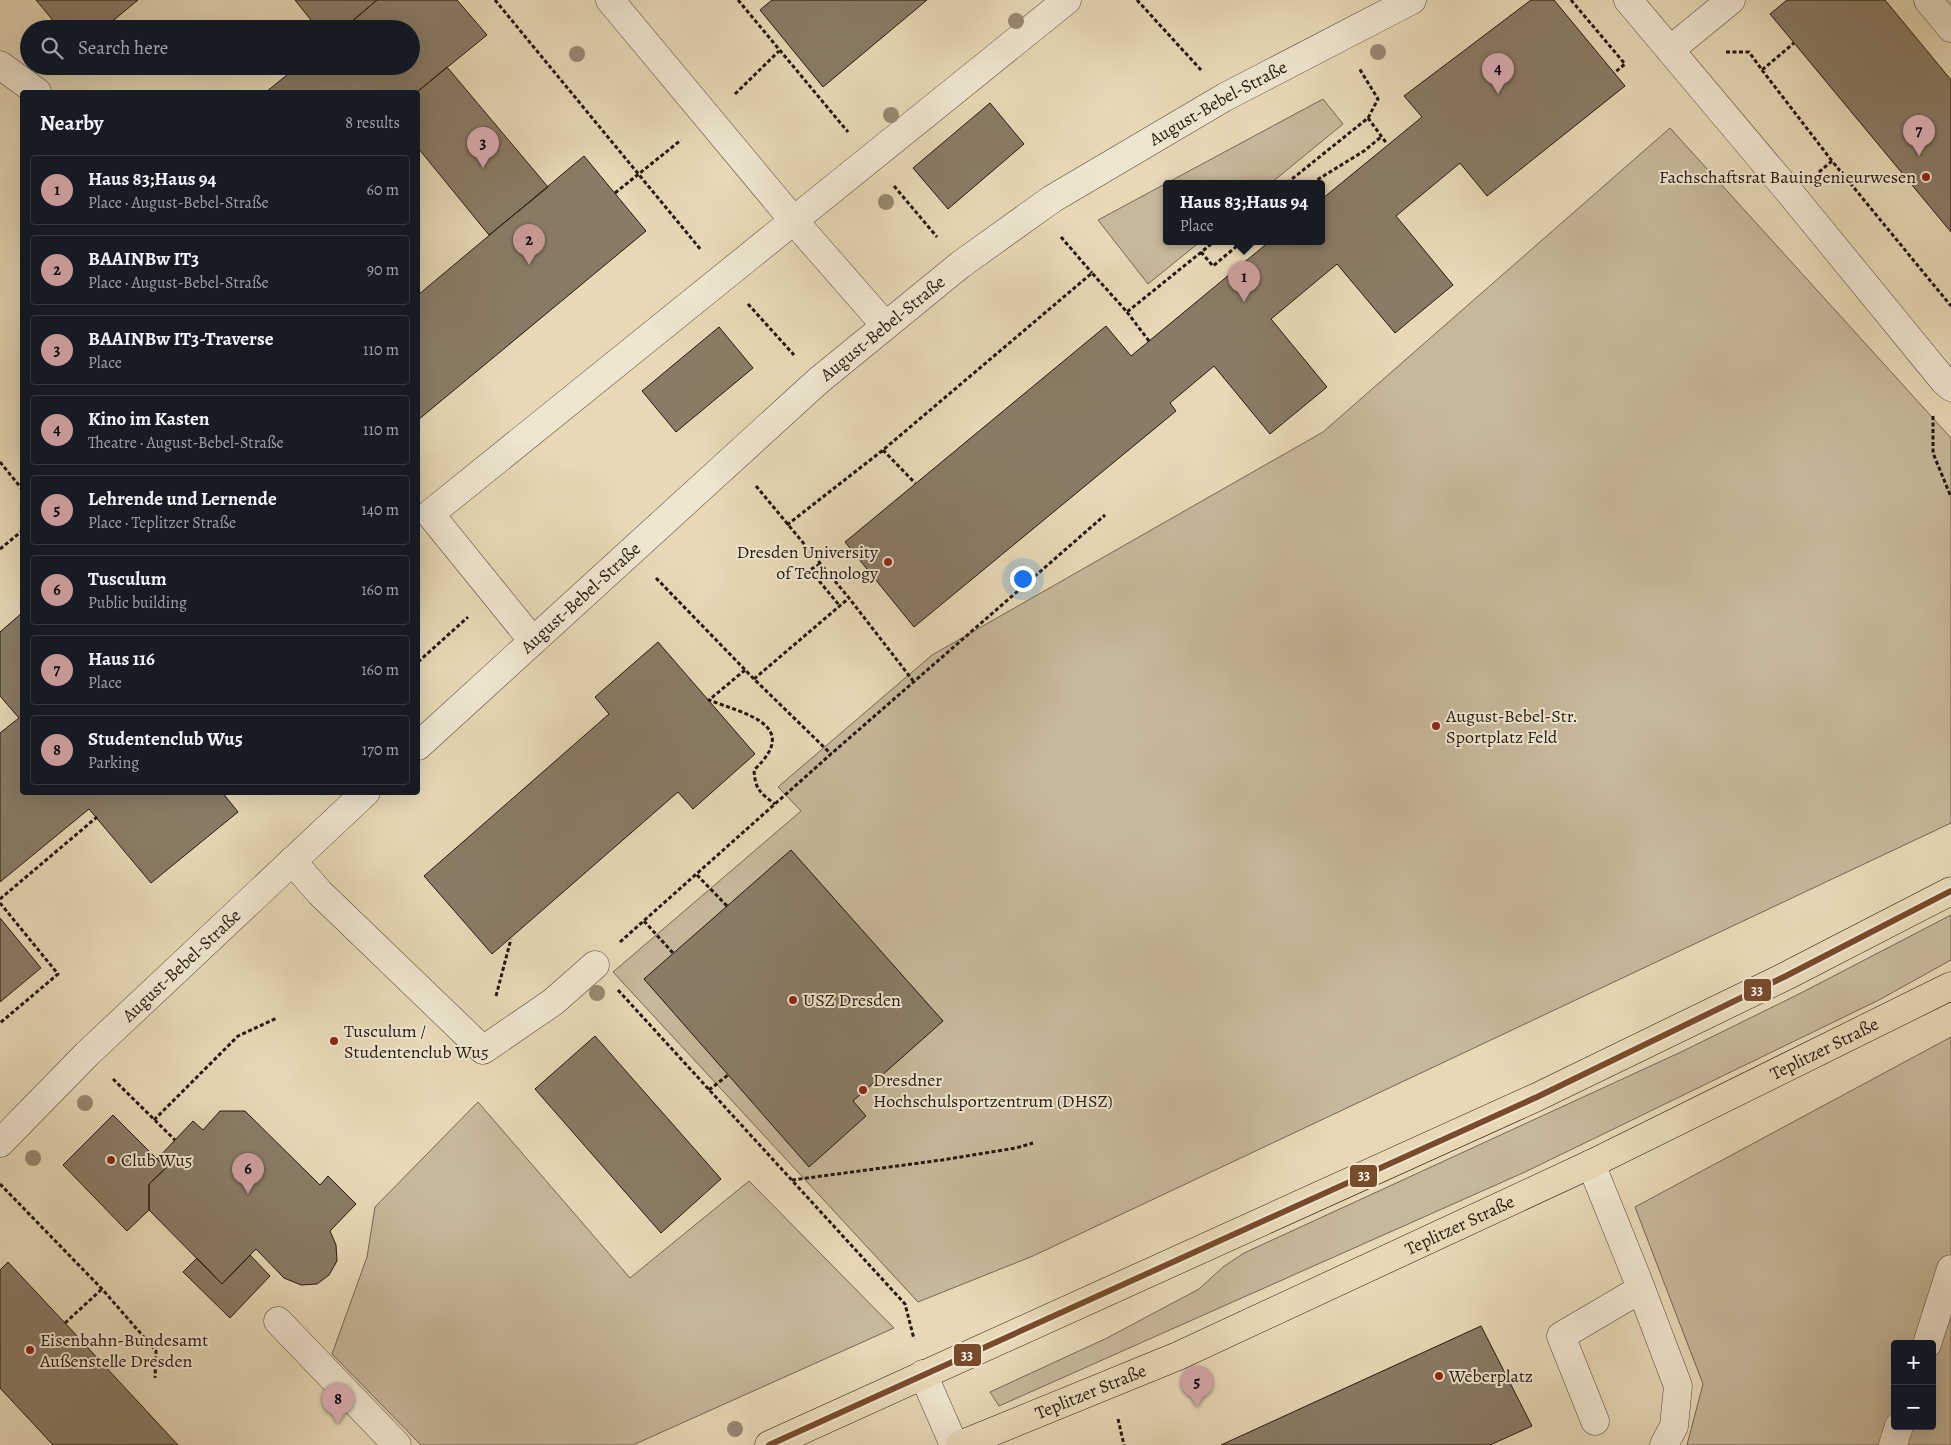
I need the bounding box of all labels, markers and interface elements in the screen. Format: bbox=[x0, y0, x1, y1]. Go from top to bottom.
search box bbox=[20, 20, 420, 75]
icon: search bbox=[38, 34, 66, 62]
text: Search here bbox=[78, 35, 168, 61]
pin: 4 bbox=[1482, 53, 1514, 94]
street label: August-Bebel-Straße bbox=[1144, 55, 1291, 152]
text: Nearby bbox=[40, 109, 103, 137]
text: 8 results bbox=[345, 112, 400, 134]
pin: 7 bbox=[1903, 115, 1935, 156]
pin: 3 bbox=[467, 127, 499, 168]
place label: Fachschaftsrat Bauingenieurwesen bbox=[1659, 165, 1916, 189]
text: Haus 83;Haus 94 bbox=[88, 166, 217, 192]
marker: Fachschaftsrat Bauingenieurwesen bbox=[1920, 171, 1932, 183]
text: 1 bbox=[54, 179, 60, 201]
text: 60 m bbox=[367, 179, 399, 201]
popup bbox=[1163, 180, 1325, 245]
text: Haus 83;Haus 94 bbox=[1180, 189, 1308, 215]
text: Place · August-Bebel-Straße bbox=[88, 192, 269, 214]
text: Place bbox=[1180, 215, 1214, 237]
pin: 2 bbox=[513, 224, 545, 265]
text: BAAINBw IT3 bbox=[88, 246, 199, 272]
text: 2 bbox=[53, 259, 61, 281]
text: 90 m bbox=[367, 259, 399, 281]
pin: 1 bbox=[1228, 261, 1260, 302]
street label: August-Bebel-Straße bbox=[814, 270, 950, 387]
text: Place · August-Bebel-Straße bbox=[88, 272, 269, 294]
text: BAAINBw IT3-Traverse bbox=[88, 326, 273, 352]
text: 3 bbox=[54, 339, 60, 361]
text: 110 m bbox=[363, 339, 399, 361]
text: Place bbox=[88, 352, 122, 374]
text: Kino im Kasten bbox=[88, 406, 210, 432]
text: 4 bbox=[53, 419, 61, 441]
text: 110 m bbox=[363, 419, 399, 441]
text: Theatre · August-Bebel-Straße bbox=[88, 432, 284, 454]
text: Lehrende und Lernende bbox=[88, 486, 277, 512]
text: 5 bbox=[54, 499, 60, 521]
text: 140 m bbox=[361, 499, 399, 521]
text: Place · Teplitzer Straße bbox=[88, 512, 236, 534]
street label: August-Bebel-Straße bbox=[515, 537, 646, 659]
place label: Dresden University of Technology bbox=[736, 540, 879, 585]
marker: Dresden University of Technology bbox=[882, 556, 894, 568]
text: Tusculum bbox=[88, 566, 167, 592]
your location bbox=[1010, 566, 1036, 592]
text: 6 bbox=[53, 579, 61, 601]
text: 160 m bbox=[361, 579, 399, 601]
text: Public building bbox=[88, 592, 187, 614]
text: Haus 116 bbox=[88, 646, 155, 672]
text: 7 bbox=[54, 659, 60, 681]
text: 160 m bbox=[361, 659, 399, 681]
text: Place bbox=[88, 672, 122, 694]
place label: August-Bebel-Str. Sportplatz Feld bbox=[1445, 704, 1578, 749]
marker: August-Bebel-Str. Sportplatz Feld bbox=[1430, 720, 1442, 732]
text: Studentenclub Wu5 bbox=[88, 726, 243, 752]
text: 8 bbox=[53, 739, 61, 761]
text: 170 m bbox=[362, 739, 399, 761]
text: Parking bbox=[88, 752, 139, 774]
street label: August-Bebel-Straße bbox=[116, 904, 246, 1028]
line badge: 33 bbox=[1743, 978, 1772, 1002]
text: 33 bbox=[1751, 981, 1763, 1000]
place label: USZ Dresden bbox=[803, 988, 901, 1012]
marker: USZ Dresden bbox=[787, 994, 799, 1006]
street label: Teplitzer Straße bbox=[1766, 1012, 1882, 1086]
place label: Tusculum / Studentenclub Wu5 bbox=[344, 1019, 489, 1064]
marker: Tusculum / Studentenclub Wu5 bbox=[328, 1035, 340, 1047]
place label: Dresdner Hochschulsportzentrum (DHSZ) bbox=[873, 1068, 1113, 1113]
marker: Dresdner Hochschulsportzentrum (DHSZ) bbox=[857, 1084, 869, 1096]
place label: Club Wu5 bbox=[121, 1148, 193, 1172]
pin: 6 bbox=[232, 1153, 264, 1194]
marker: Club Wu5 bbox=[105, 1154, 117, 1166]
line badge: 33 bbox=[1349, 1164, 1378, 1188]
text: 33 bbox=[1358, 1166, 1370, 1185]
street label: Teplitzer Straße bbox=[1401, 1189, 1518, 1261]
place label: Eisenbahn-Bundesamt Außenstelle Dresden bbox=[39, 1328, 208, 1373]
map controls bbox=[1891, 1340, 1936, 1430]
button: + bbox=[1891, 1340, 1936, 1385]
line badge: 33 bbox=[953, 1343, 982, 1367]
marker: Eisenbahn-Bundesamt Außenstelle Dresden bbox=[24, 1344, 36, 1356]
text: 33 bbox=[961, 1346, 973, 1365]
street label: Teplitzer Straße bbox=[1031, 1358, 1150, 1425]
place label: Weberplatz bbox=[1448, 1364, 1533, 1388]
pin: 5 bbox=[1181, 1366, 1213, 1407]
marker: Weberplatz bbox=[1433, 1370, 1445, 1382]
pin: 8 bbox=[322, 1383, 354, 1424]
button: − bbox=[1891, 1385, 1936, 1430]

